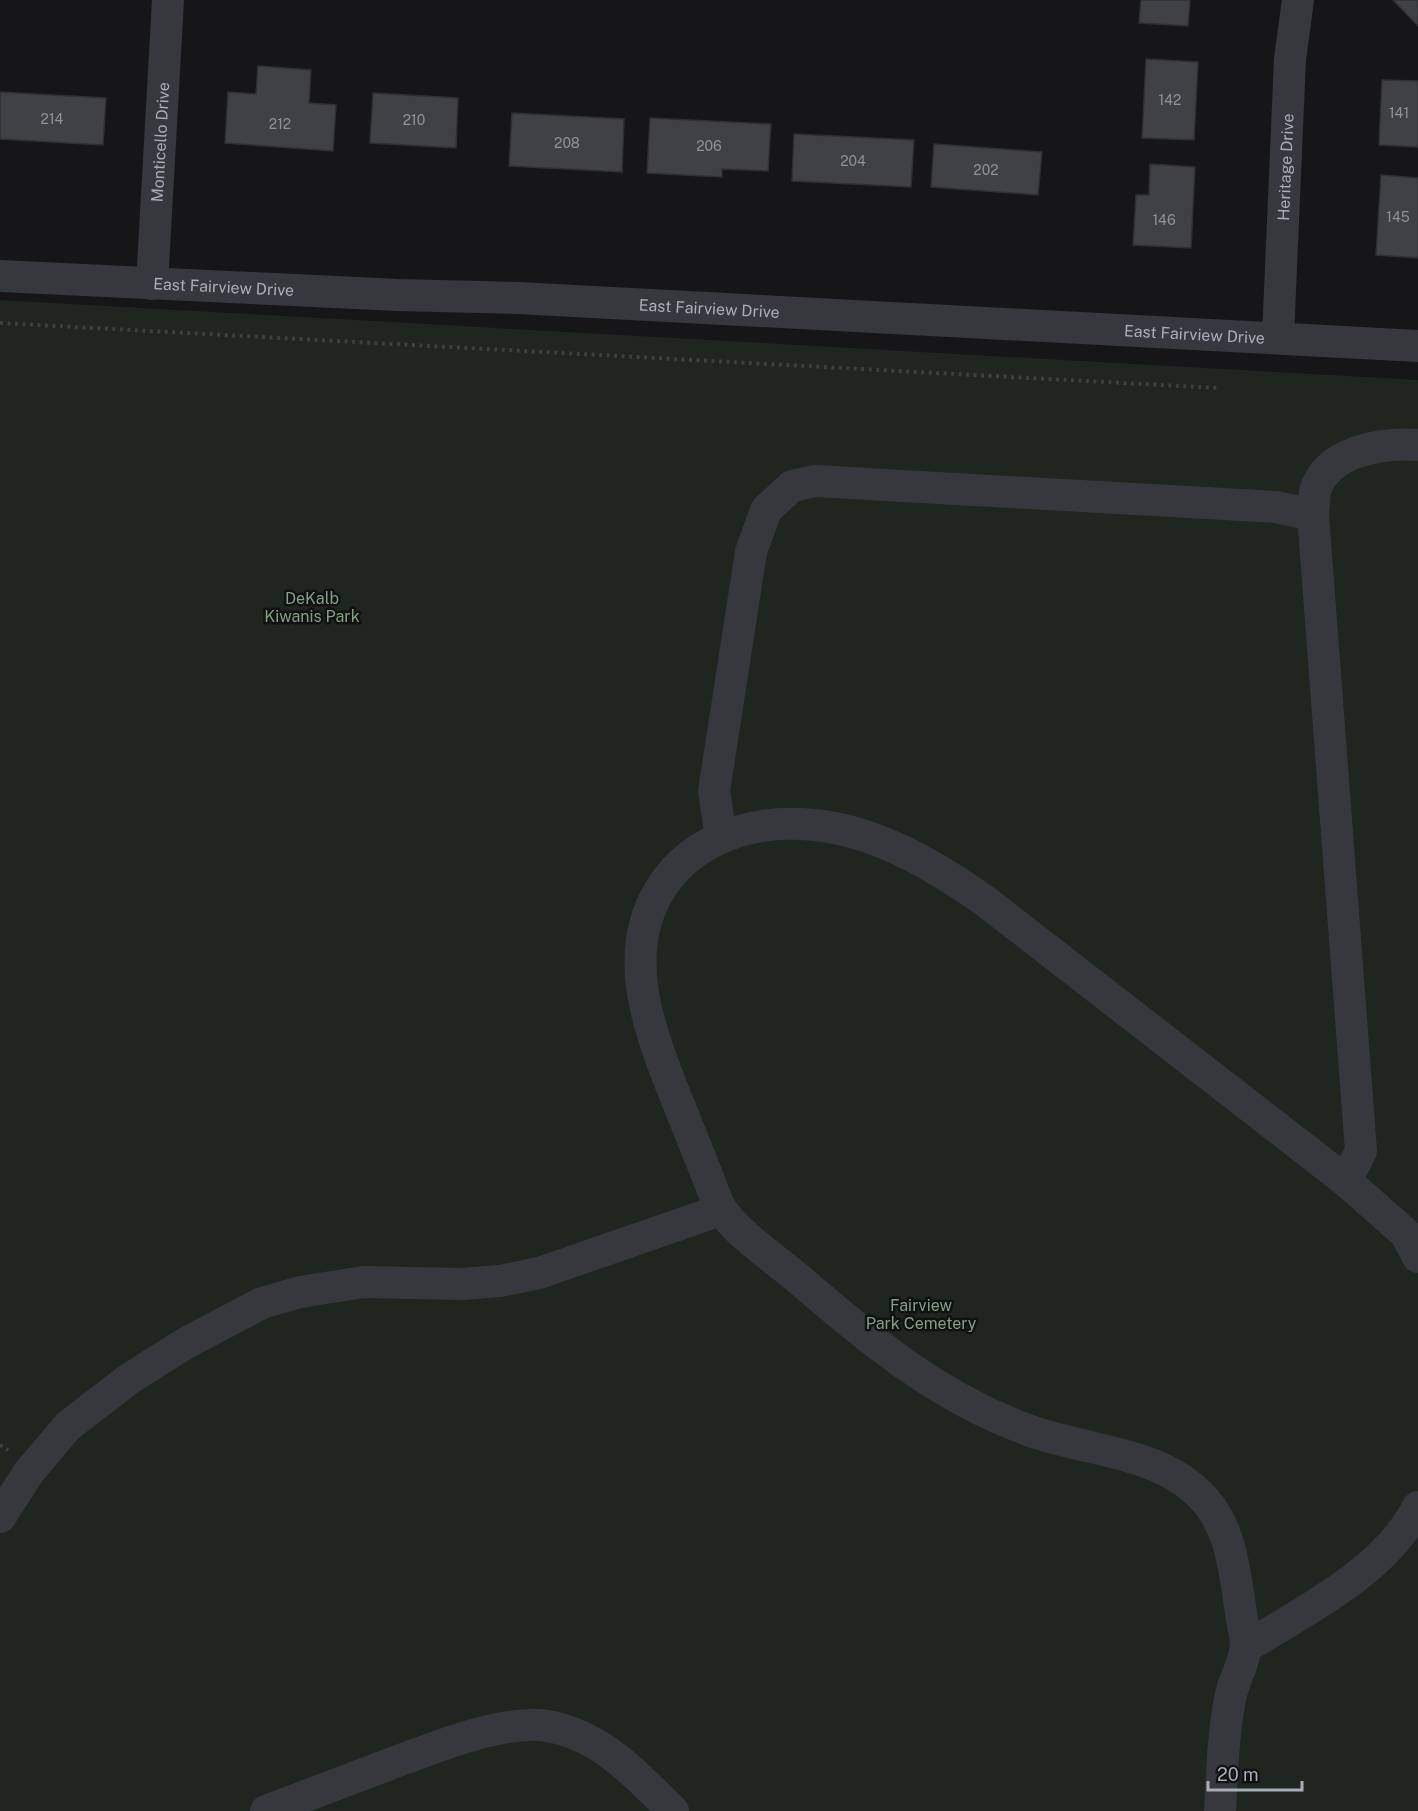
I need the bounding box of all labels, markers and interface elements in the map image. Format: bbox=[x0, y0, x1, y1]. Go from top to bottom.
street label: Monticello Drive bbox=[148, 82, 173, 203]
house number: 142 bbox=[1159, 92, 1181, 108]
house number: 141 bbox=[1389, 105, 1409, 121]
house number: 214 bbox=[41, 111, 64, 127]
house number: 210 bbox=[403, 112, 425, 128]
street label: Heritage Drive bbox=[1274, 113, 1298, 221]
house number: 212 bbox=[269, 116, 291, 132]
house number: 208 bbox=[554, 135, 580, 151]
house number: 206 bbox=[696, 138, 722, 154]
house number: 204 bbox=[840, 153, 866, 169]
house number: 202 bbox=[973, 162, 999, 178]
house number: 145 bbox=[1386, 209, 1410, 225]
house number: 146 bbox=[1152, 212, 1176, 228]
street label: East Fairview Drive bbox=[153, 274, 295, 300]
street label: East Fairview Drive bbox=[638, 295, 780, 322]
street label: East Fairview Drive bbox=[1124, 321, 1265, 348]
park label: DeKalb Kiwanis Park bbox=[264, 589, 360, 626]
park label: Fairview Park Cemetery bbox=[866, 1296, 977, 1333]
scale bar bbox=[1208, 1754, 1302, 1792]
text: 20 m bbox=[1217, 1764, 1259, 1785]

